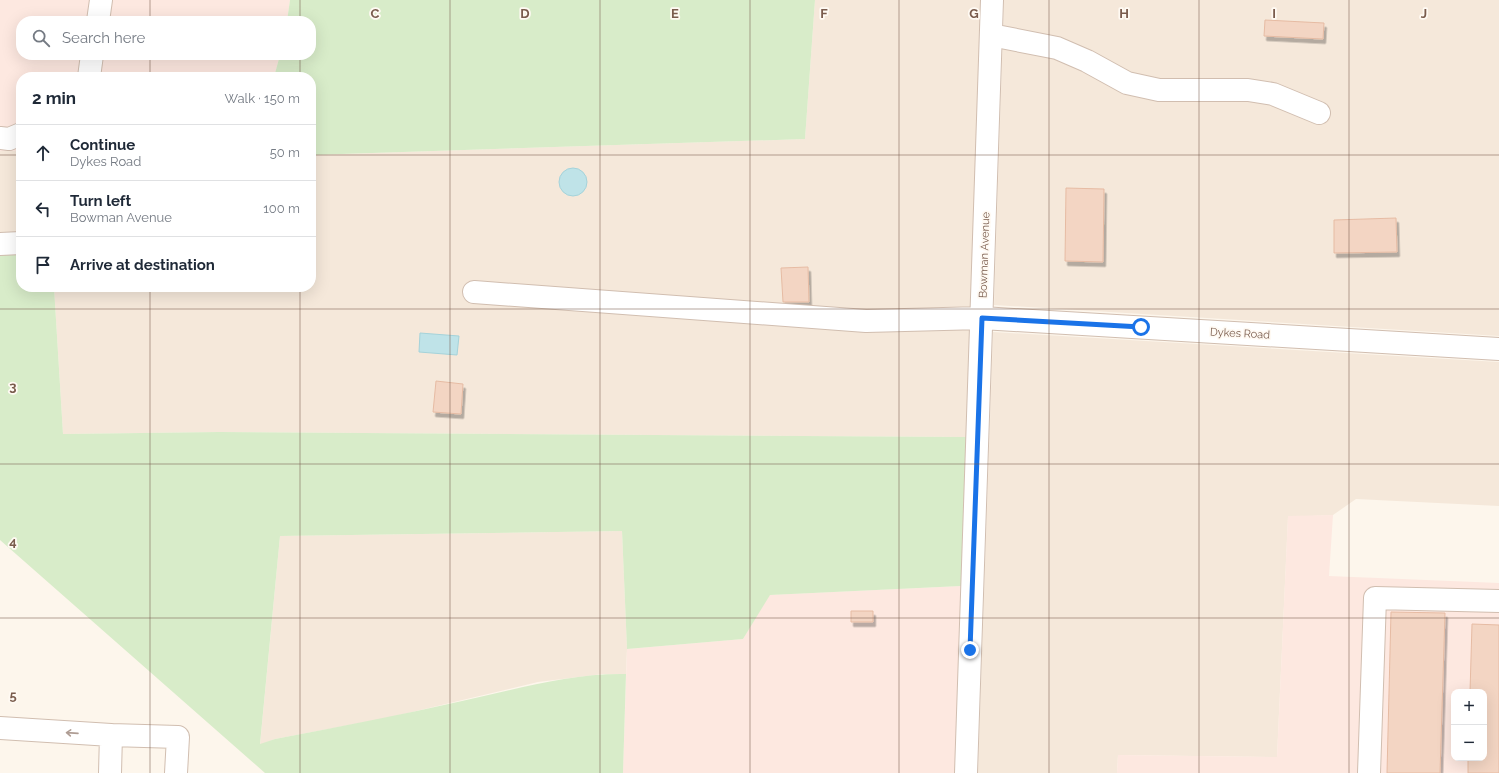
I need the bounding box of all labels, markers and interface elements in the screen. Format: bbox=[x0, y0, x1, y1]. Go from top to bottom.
text: C bbox=[371, 6, 380, 21]
text: D bbox=[520, 6, 530, 21]
text: E bbox=[671, 6, 679, 21]
text: F bbox=[820, 6, 828, 21]
text: G bbox=[969, 6, 979, 21]
text: H bbox=[1119, 6, 1129, 21]
text: I bbox=[1272, 6, 1276, 21]
text: J bbox=[1421, 6, 1427, 21]
search box bbox=[16, 16, 316, 60]
icon: search bbox=[30, 27, 52, 49]
text: Search here bbox=[62, 29, 145, 47]
text: 2 min bbox=[32, 88, 76, 108]
text: Walk · 150 m bbox=[225, 91, 300, 106]
text: Continue bbox=[70, 136, 135, 154]
icon: ahead bbox=[32, 142, 54, 164]
text: 50 m bbox=[270, 145, 300, 160]
text: Dykes Road bbox=[70, 154, 141, 169]
text: Turn left bbox=[70, 192, 131, 210]
icon: left bbox=[32, 198, 54, 220]
text: 100 m bbox=[263, 201, 300, 216]
text: Bowman Avenue bbox=[70, 210, 172, 225]
street label: Bowman Avenue bbox=[976, 211, 993, 298]
icon: arrive bbox=[32, 254, 54, 276]
text: Arrive at destination bbox=[70, 256, 215, 274]
route start bbox=[1132, 318, 1150, 336]
street label: Dykes Road bbox=[1210, 325, 1271, 342]
text: 3 bbox=[9, 379, 17, 394]
text: 4 bbox=[9, 534, 17, 549]
route end bbox=[961, 641, 979, 659]
text: 5 bbox=[9, 688, 17, 703]
map controls bbox=[1451, 689, 1487, 761]
button: + bbox=[1451, 689, 1487, 725]
button: − bbox=[1451, 725, 1487, 761]
one-way arrow bbox=[66, 729, 79, 736]

